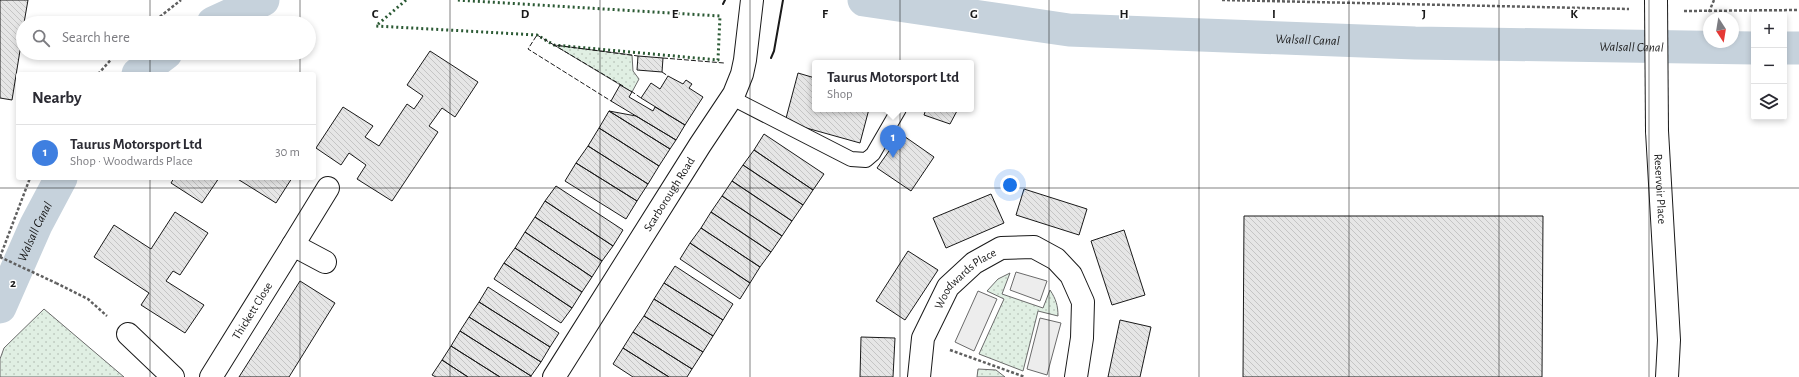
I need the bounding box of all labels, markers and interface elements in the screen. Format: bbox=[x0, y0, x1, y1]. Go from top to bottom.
text: C bbox=[372, 8, 379, 21]
text: D bbox=[521, 8, 530, 21]
text: E bbox=[672, 8, 679, 21]
text: F bbox=[822, 8, 829, 21]
text: G bbox=[970, 8, 978, 21]
text: H bbox=[1119, 8, 1129, 21]
text: I bbox=[1272, 8, 1276, 21]
text: J bbox=[1422, 8, 1426, 21]
text: K bbox=[1570, 8, 1578, 21]
north arrow bbox=[1703, 12, 1739, 48]
map controls bbox=[1751, 12, 1787, 120]
button: + bbox=[1751, 12, 1787, 48]
search box bbox=[16, 16, 316, 60]
icon: search bbox=[30, 27, 52, 49]
text: Search here bbox=[62, 30, 130, 45]
water label: Walsall Canal bbox=[1275, 33, 1340, 48]
water label: Walsall Canal bbox=[1599, 41, 1664, 55]
button: − bbox=[1751, 48, 1787, 84]
popup bbox=[812, 60, 974, 112]
text: Taurus Motorsport Ltd bbox=[827, 70, 959, 85]
button: layers bbox=[1751, 84, 1787, 120]
text: Shop bbox=[827, 88, 853, 101]
text: Nearby bbox=[32, 89, 82, 106]
pin: 1 bbox=[880, 125, 906, 158]
text: Taurus Motorsport Ltd bbox=[70, 137, 202, 152]
text: 1 bbox=[43, 146, 47, 159]
text: 30 m bbox=[275, 146, 300, 159]
street label: Reservoir Place bbox=[1652, 153, 1668, 224]
text: Shop · Woodwards Place bbox=[70, 155, 193, 168]
street label: Scarborough Road bbox=[641, 155, 697, 233]
your location bbox=[1000, 175, 1020, 195]
water label: Walsall Canal bbox=[16, 200, 55, 264]
street label: Woodwards Place bbox=[932, 246, 998, 311]
text: 2 bbox=[10, 277, 16, 290]
street label: Thickett Close bbox=[230, 280, 274, 342]

